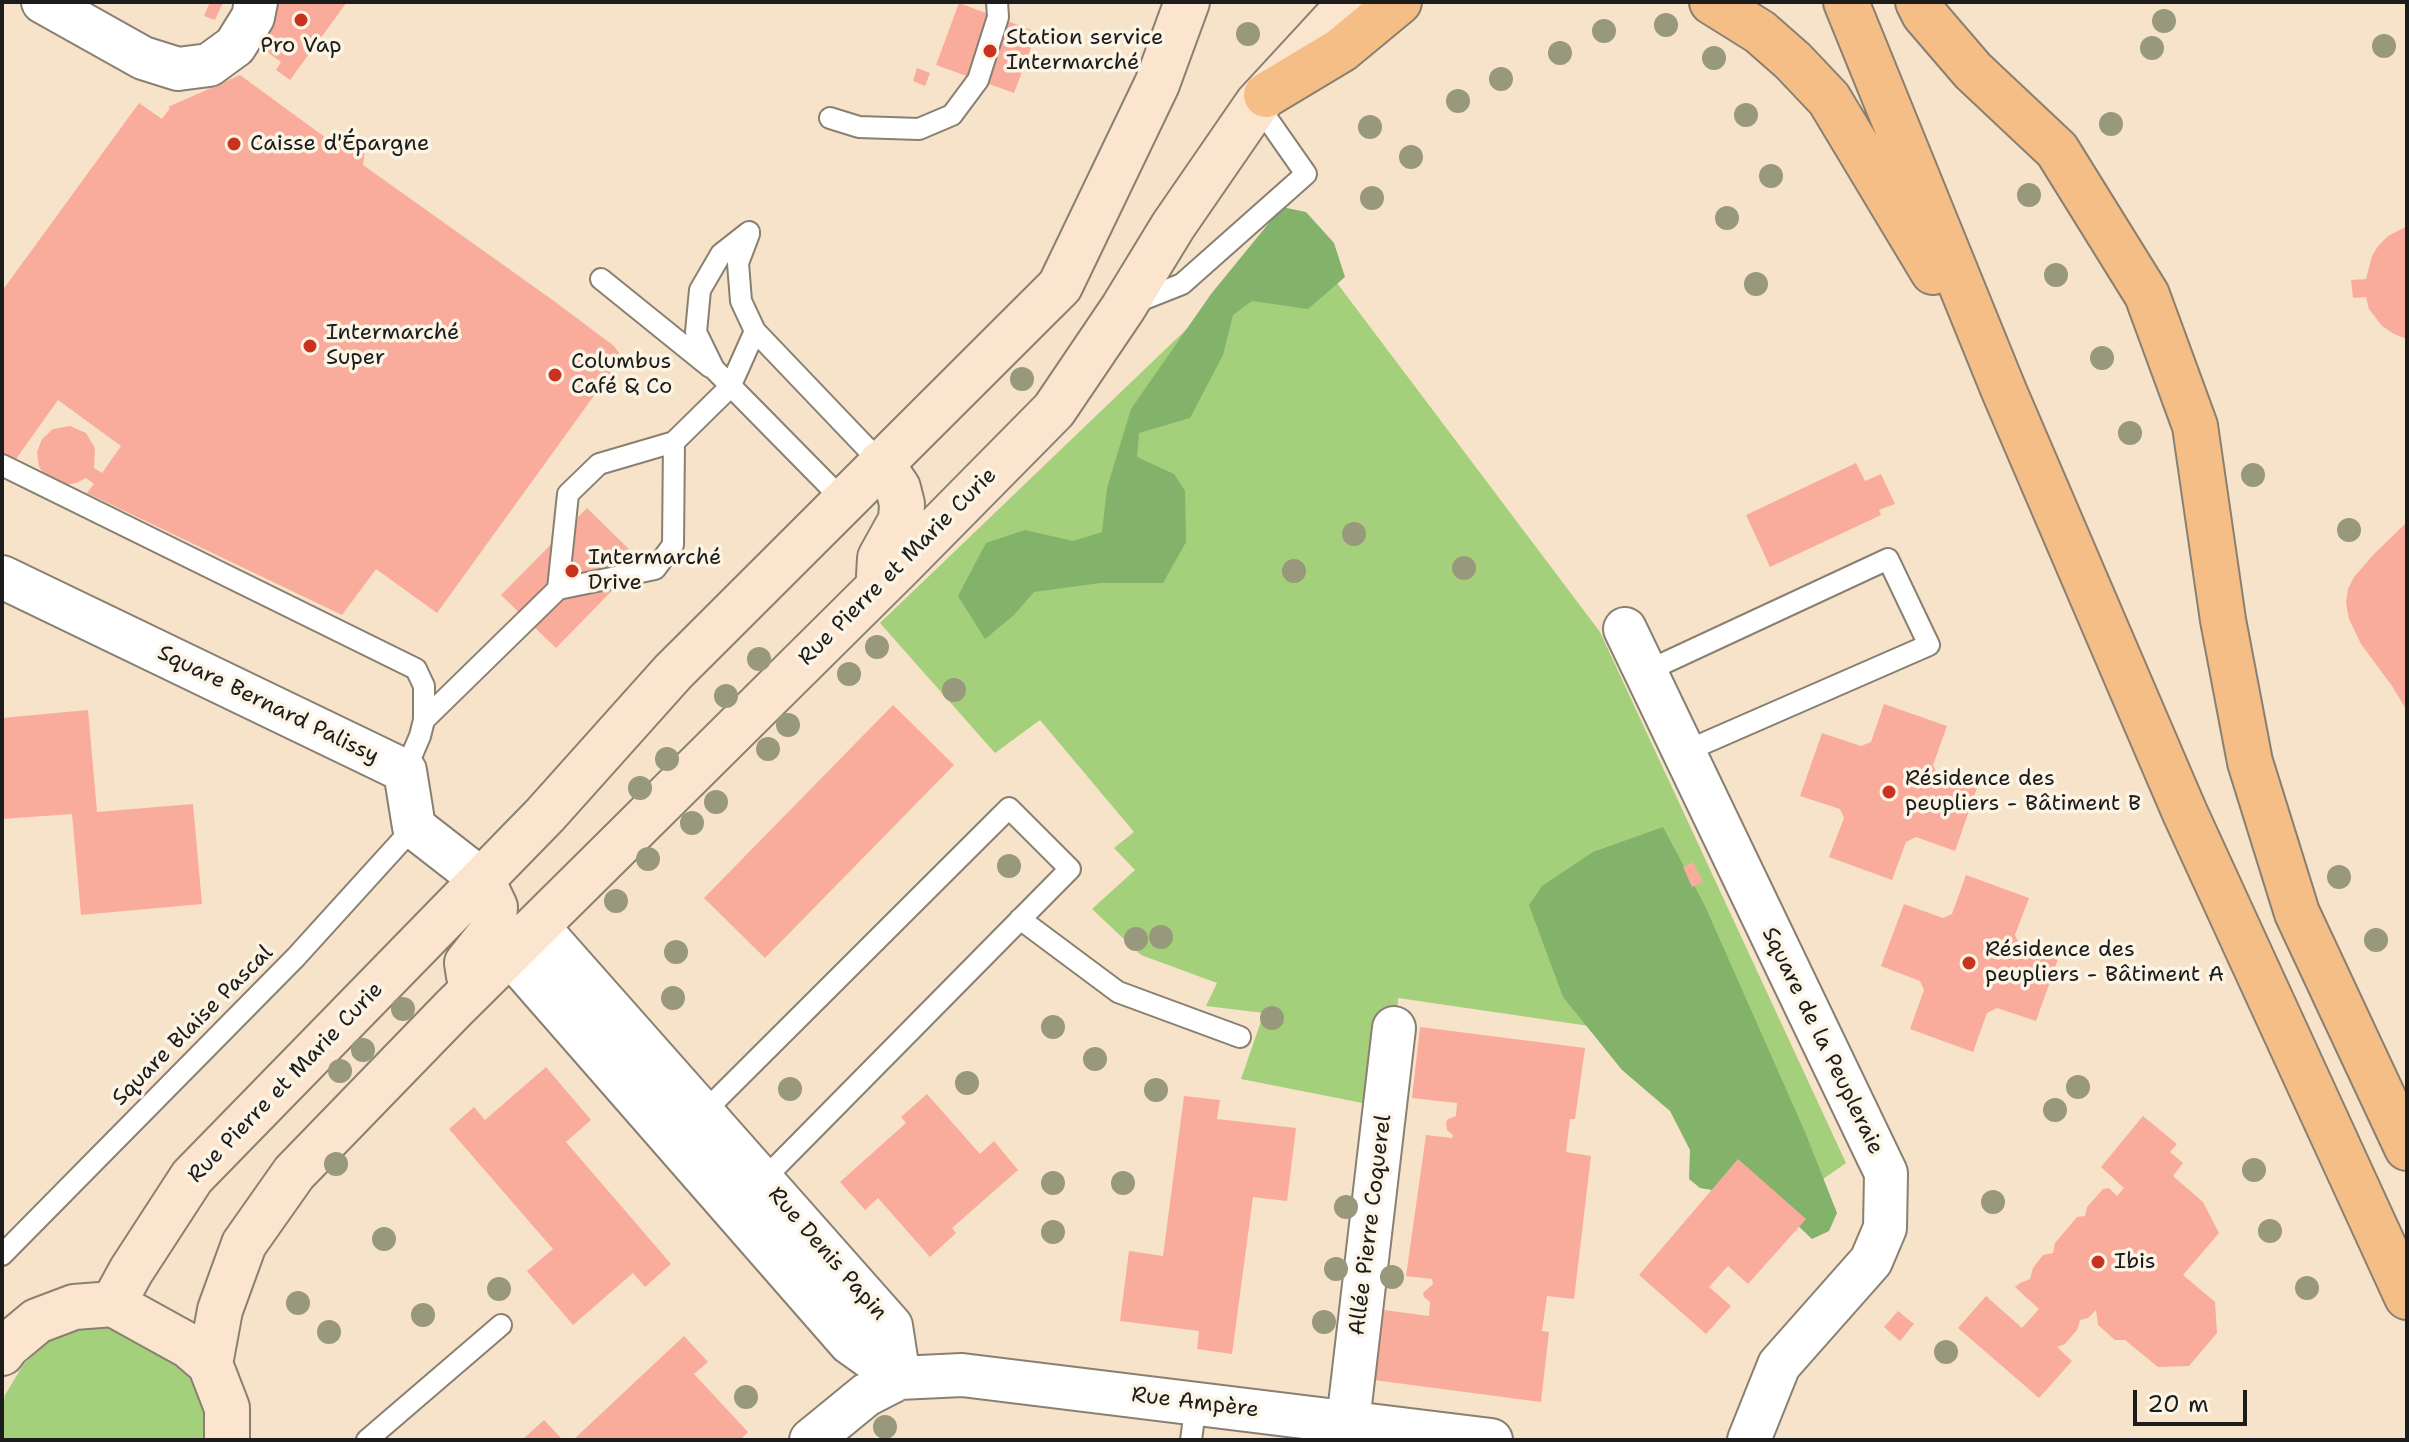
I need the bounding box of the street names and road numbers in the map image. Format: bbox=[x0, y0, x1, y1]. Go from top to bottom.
street label: Rue Pierre et Marie Curie bbox=[793, 462, 1003, 672]
street label: Square Bernard Palissy bbox=[153, 640, 383, 770]
street label: Square de la Peupleraie bbox=[1755, 923, 1889, 1159]
street label: Square Blaise Pascal bbox=[107, 940, 279, 1112]
street label: Rue Pierre et Marie Curie bbox=[183, 977, 389, 1189]
street label: Allée Pierre Coquerel bbox=[1344, 1113, 1398, 1337]
street label: Rue Denis Papin bbox=[762, 1182, 892, 1326]
street label: Rue Ampère bbox=[1130, 1382, 1260, 1424]

